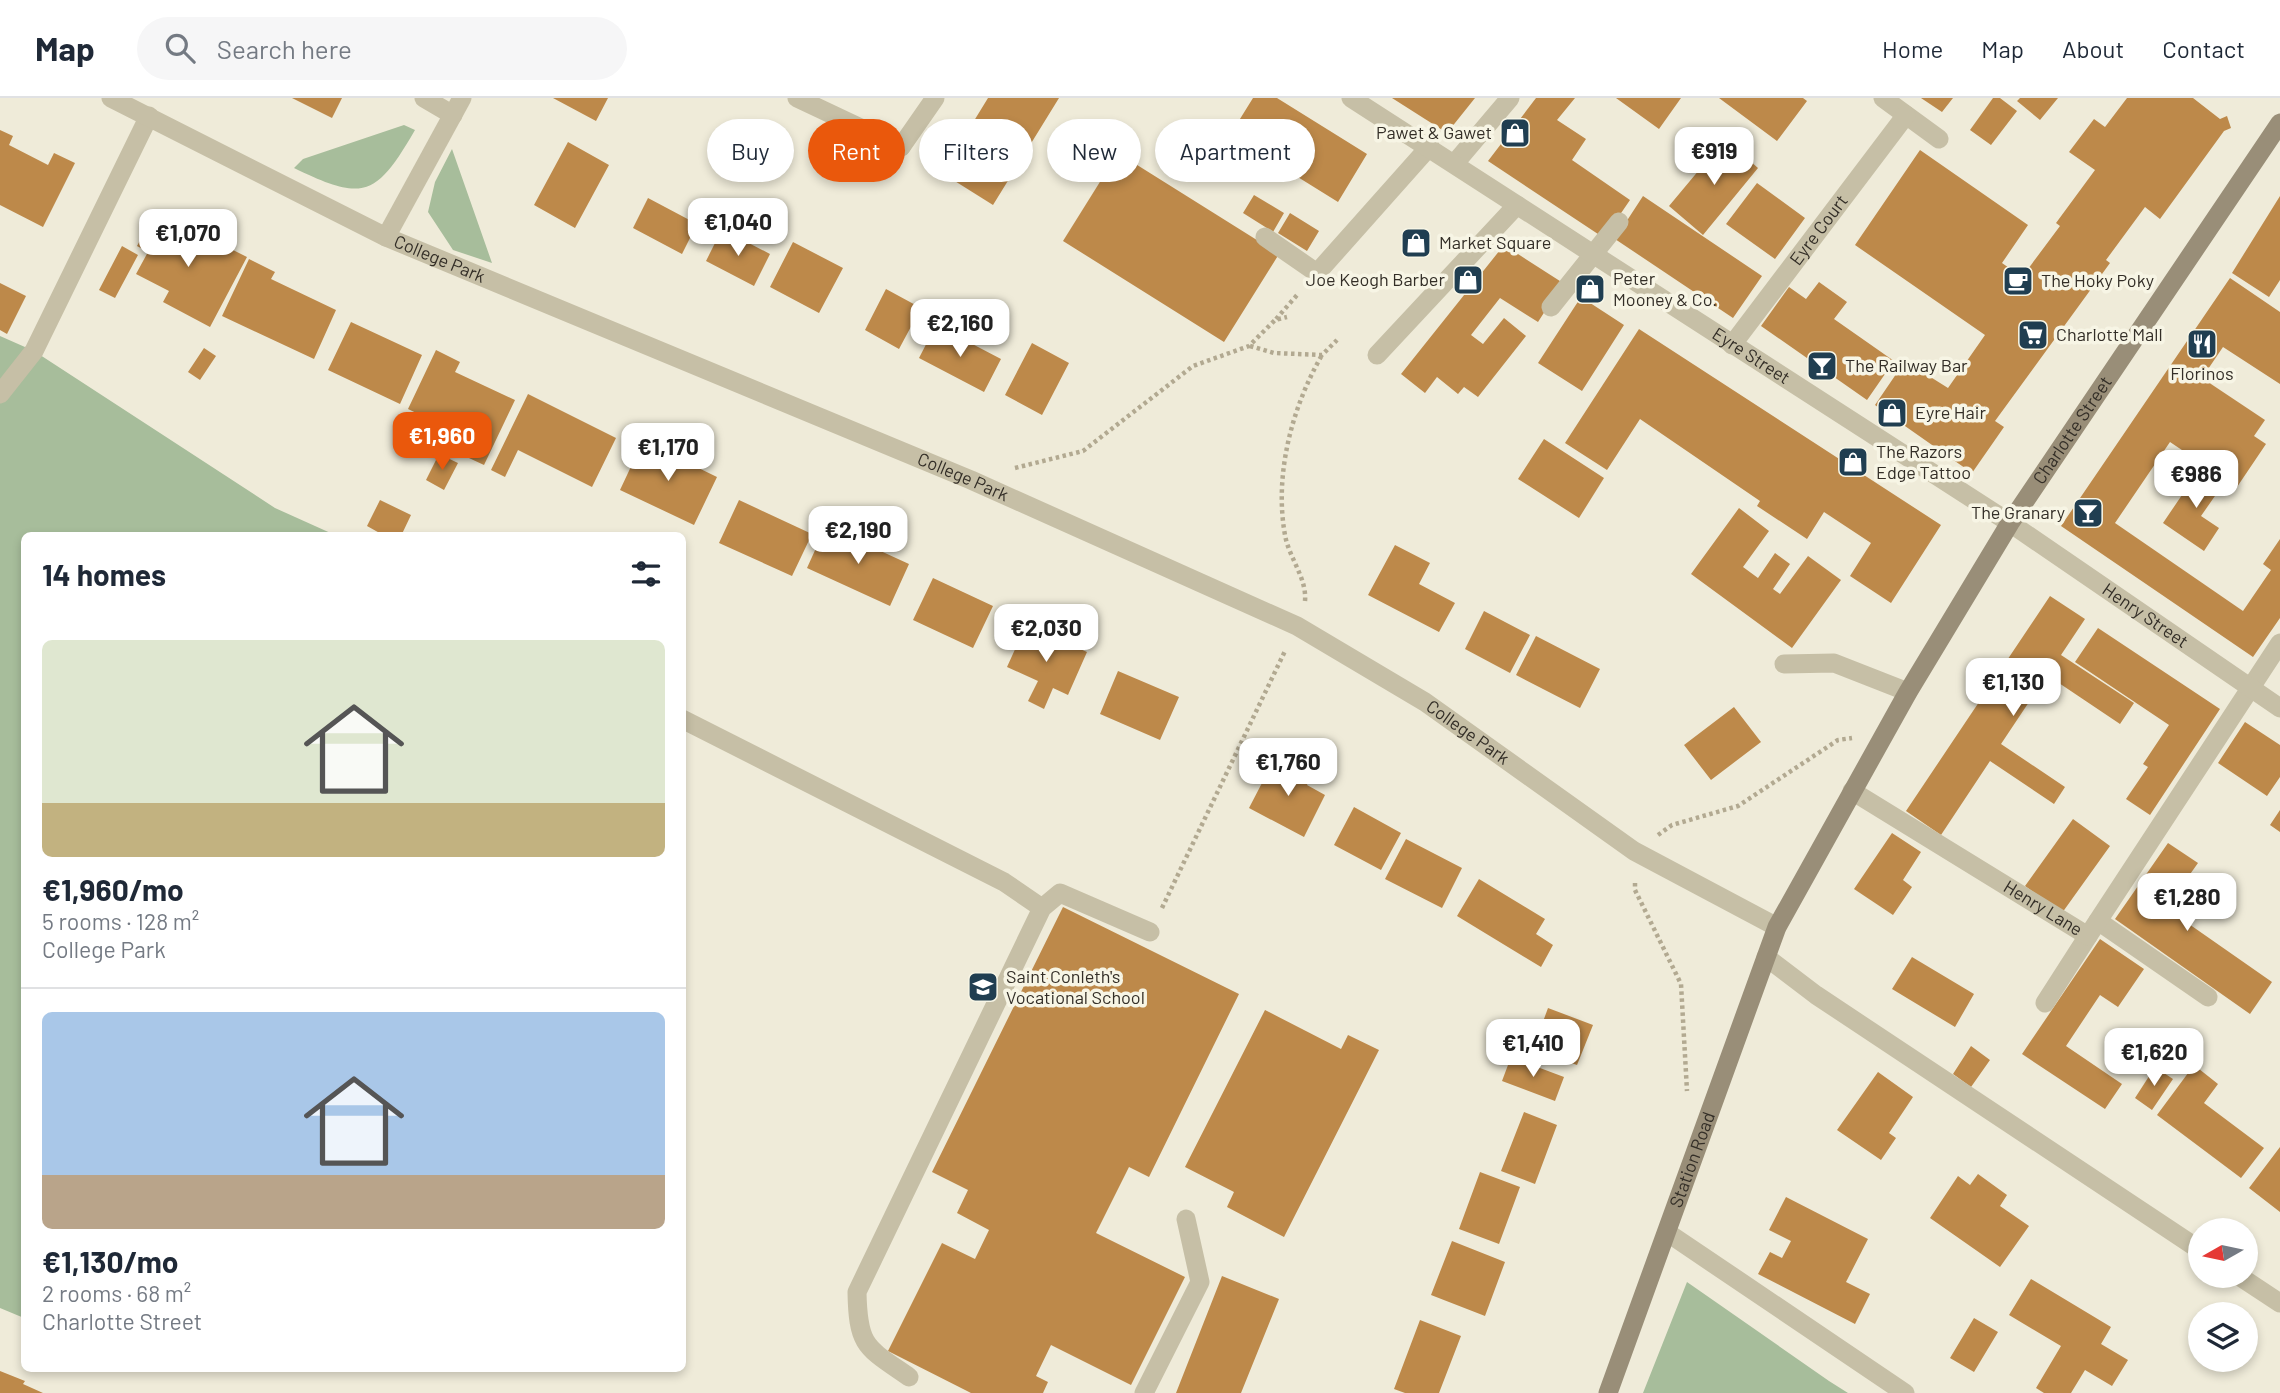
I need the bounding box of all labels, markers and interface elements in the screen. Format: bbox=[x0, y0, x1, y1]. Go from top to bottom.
search box bbox=[137, 17, 627, 80]
text: Map bbox=[35, 28, 95, 68]
icon: search bbox=[161, 29, 199, 67]
text: Search here bbox=[217, 33, 352, 64]
text: Home bbox=[1882, 34, 1943, 63]
text: Map bbox=[1981, 34, 2024, 63]
text: About bbox=[2062, 34, 2124, 63]
text: Contact bbox=[2162, 34, 2245, 63]
shop icon: Pawet & Gawet bbox=[1498, 116, 1532, 150]
chip: Buy bbox=[707, 119, 794, 182]
chip: Rent bbox=[808, 119, 905, 182]
chip: Filters bbox=[919, 119, 1033, 182]
chip: New bbox=[1047, 119, 1141, 182]
chip: Apartment bbox=[1155, 119, 1315, 182]
place label: Pawet & Gawet bbox=[1376, 121, 1492, 143]
pin: €919 bbox=[1673, 127, 1755, 187]
text: €919 bbox=[1691, 136, 1737, 164]
street label: Eyre Court bbox=[1784, 190, 1852, 269]
pin: €1,040 bbox=[681, 198, 795, 258]
text: €1,040 bbox=[704, 207, 772, 235]
pin: €1,070 bbox=[131, 209, 245, 269]
text: €1,070 bbox=[155, 218, 221, 246]
shop icon: Market Square bbox=[1399, 226, 1433, 260]
street label: College Park bbox=[391, 230, 489, 287]
place label: Market Square bbox=[1439, 231, 1551, 253]
shop icon: Joe Keogh Barber bbox=[1451, 263, 1485, 297]
cafe icon: The Hoky Poky bbox=[2001, 264, 2035, 298]
place label: Peter Mooney & Co. bbox=[1613, 267, 1717, 310]
place label: Joe Keogh Barber bbox=[1306, 268, 1445, 290]
place label: The Hoky Poky bbox=[2041, 269, 2154, 291]
shop icon: Peter Mooney & Co. bbox=[1573, 272, 1607, 306]
pin: €2,160 bbox=[903, 300, 1017, 359]
text: €2,160 bbox=[926, 308, 994, 336]
supermarket icon: Charlotte Mall bbox=[2016, 318, 2050, 352]
street label: Eyre Street bbox=[1709, 322, 1795, 388]
place label: Charlotte Mall bbox=[2056, 323, 2163, 345]
restaurant icon: Florinos bbox=[2185, 327, 2219, 361]
bar icon: The Railway Bar bbox=[1805, 349, 1839, 383]
place label: The Railway Bar bbox=[1845, 354, 1968, 376]
place label: Florinos bbox=[2170, 362, 2234, 384]
street label: Charlotte Street bbox=[2028, 372, 2116, 488]
shop icon: Eyre Hair bbox=[1875, 396, 1909, 430]
place label: Eyre Hair bbox=[1915, 401, 1986, 423]
pin: €1,960 bbox=[385, 412, 499, 472]
text: €1,960 bbox=[409, 421, 475, 449]
pin: €1,170 bbox=[611, 424, 725, 483]
text: €1,170 bbox=[637, 432, 699, 460]
place label: The Razors Edge Tattoo bbox=[1876, 440, 1971, 483]
shop icon: The Razors Edge Tattoo bbox=[1836, 445, 1870, 479]
street label: College Park bbox=[914, 447, 1012, 505]
pin: €986 bbox=[2155, 450, 2237, 510]
text: €986 bbox=[2170, 459, 2222, 487]
bar icon: The Granary bbox=[2071, 496, 2105, 530]
place label: The Granary bbox=[1971, 501, 2065, 523]
pin: €2,190 bbox=[801, 506, 915, 566]
text: €2,190 bbox=[824, 515, 892, 543]
icon: filters bbox=[627, 555, 665, 593]
text: 14 homes bbox=[42, 556, 166, 592]
street label: Henry Street bbox=[2099, 578, 2193, 652]
pin: €2,030 bbox=[989, 604, 1103, 664]
text: €2,030 bbox=[1010, 613, 1082, 641]
pin: €1,130 bbox=[1956, 658, 2070, 718]
text: €1,130 bbox=[1982, 667, 2044, 695]
icon: home bbox=[291, 686, 417, 812]
street label: College Park bbox=[1422, 694, 1514, 769]
pin: €1,760 bbox=[1231, 738, 1345, 798]
text: €1,760 bbox=[1255, 747, 1321, 775]
text: €1,960/mo bbox=[42, 871, 184, 907]
pin: €1,280 bbox=[2130, 874, 2244, 933]
street label: Henry Lane bbox=[2000, 875, 2087, 940]
text: €1,280 bbox=[2153, 882, 2221, 910]
text: 5 rooms · 128 m² bbox=[42, 907, 199, 935]
text: College Park bbox=[42, 935, 166, 963]
place label: Saint Conleth's Vocational School bbox=[1006, 965, 1145, 1008]
school or university icon: Saint Conleth's Vocational School bbox=[966, 970, 1000, 1004]
pin: €1,410 bbox=[1476, 1020, 1590, 1079]
text: €1,410 bbox=[1502, 1028, 1564, 1056]
pin: €1,620 bbox=[2097, 1028, 2211, 1088]
text: €1,620 bbox=[2120, 1037, 2188, 1065]
icon: home bbox=[291, 1058, 417, 1184]
street label: Station Road bbox=[1664, 1109, 1719, 1210]
north arrow bbox=[2188, 1218, 2258, 1288]
map controls bbox=[2188, 1218, 2258, 1372]
text: €1,130/mo bbox=[42, 1243, 179, 1279]
text: 2 rooms · 68 m² bbox=[42, 1279, 191, 1307]
button: layers bbox=[2188, 1302, 2258, 1372]
text: Charlotte Street bbox=[42, 1307, 202, 1335]

